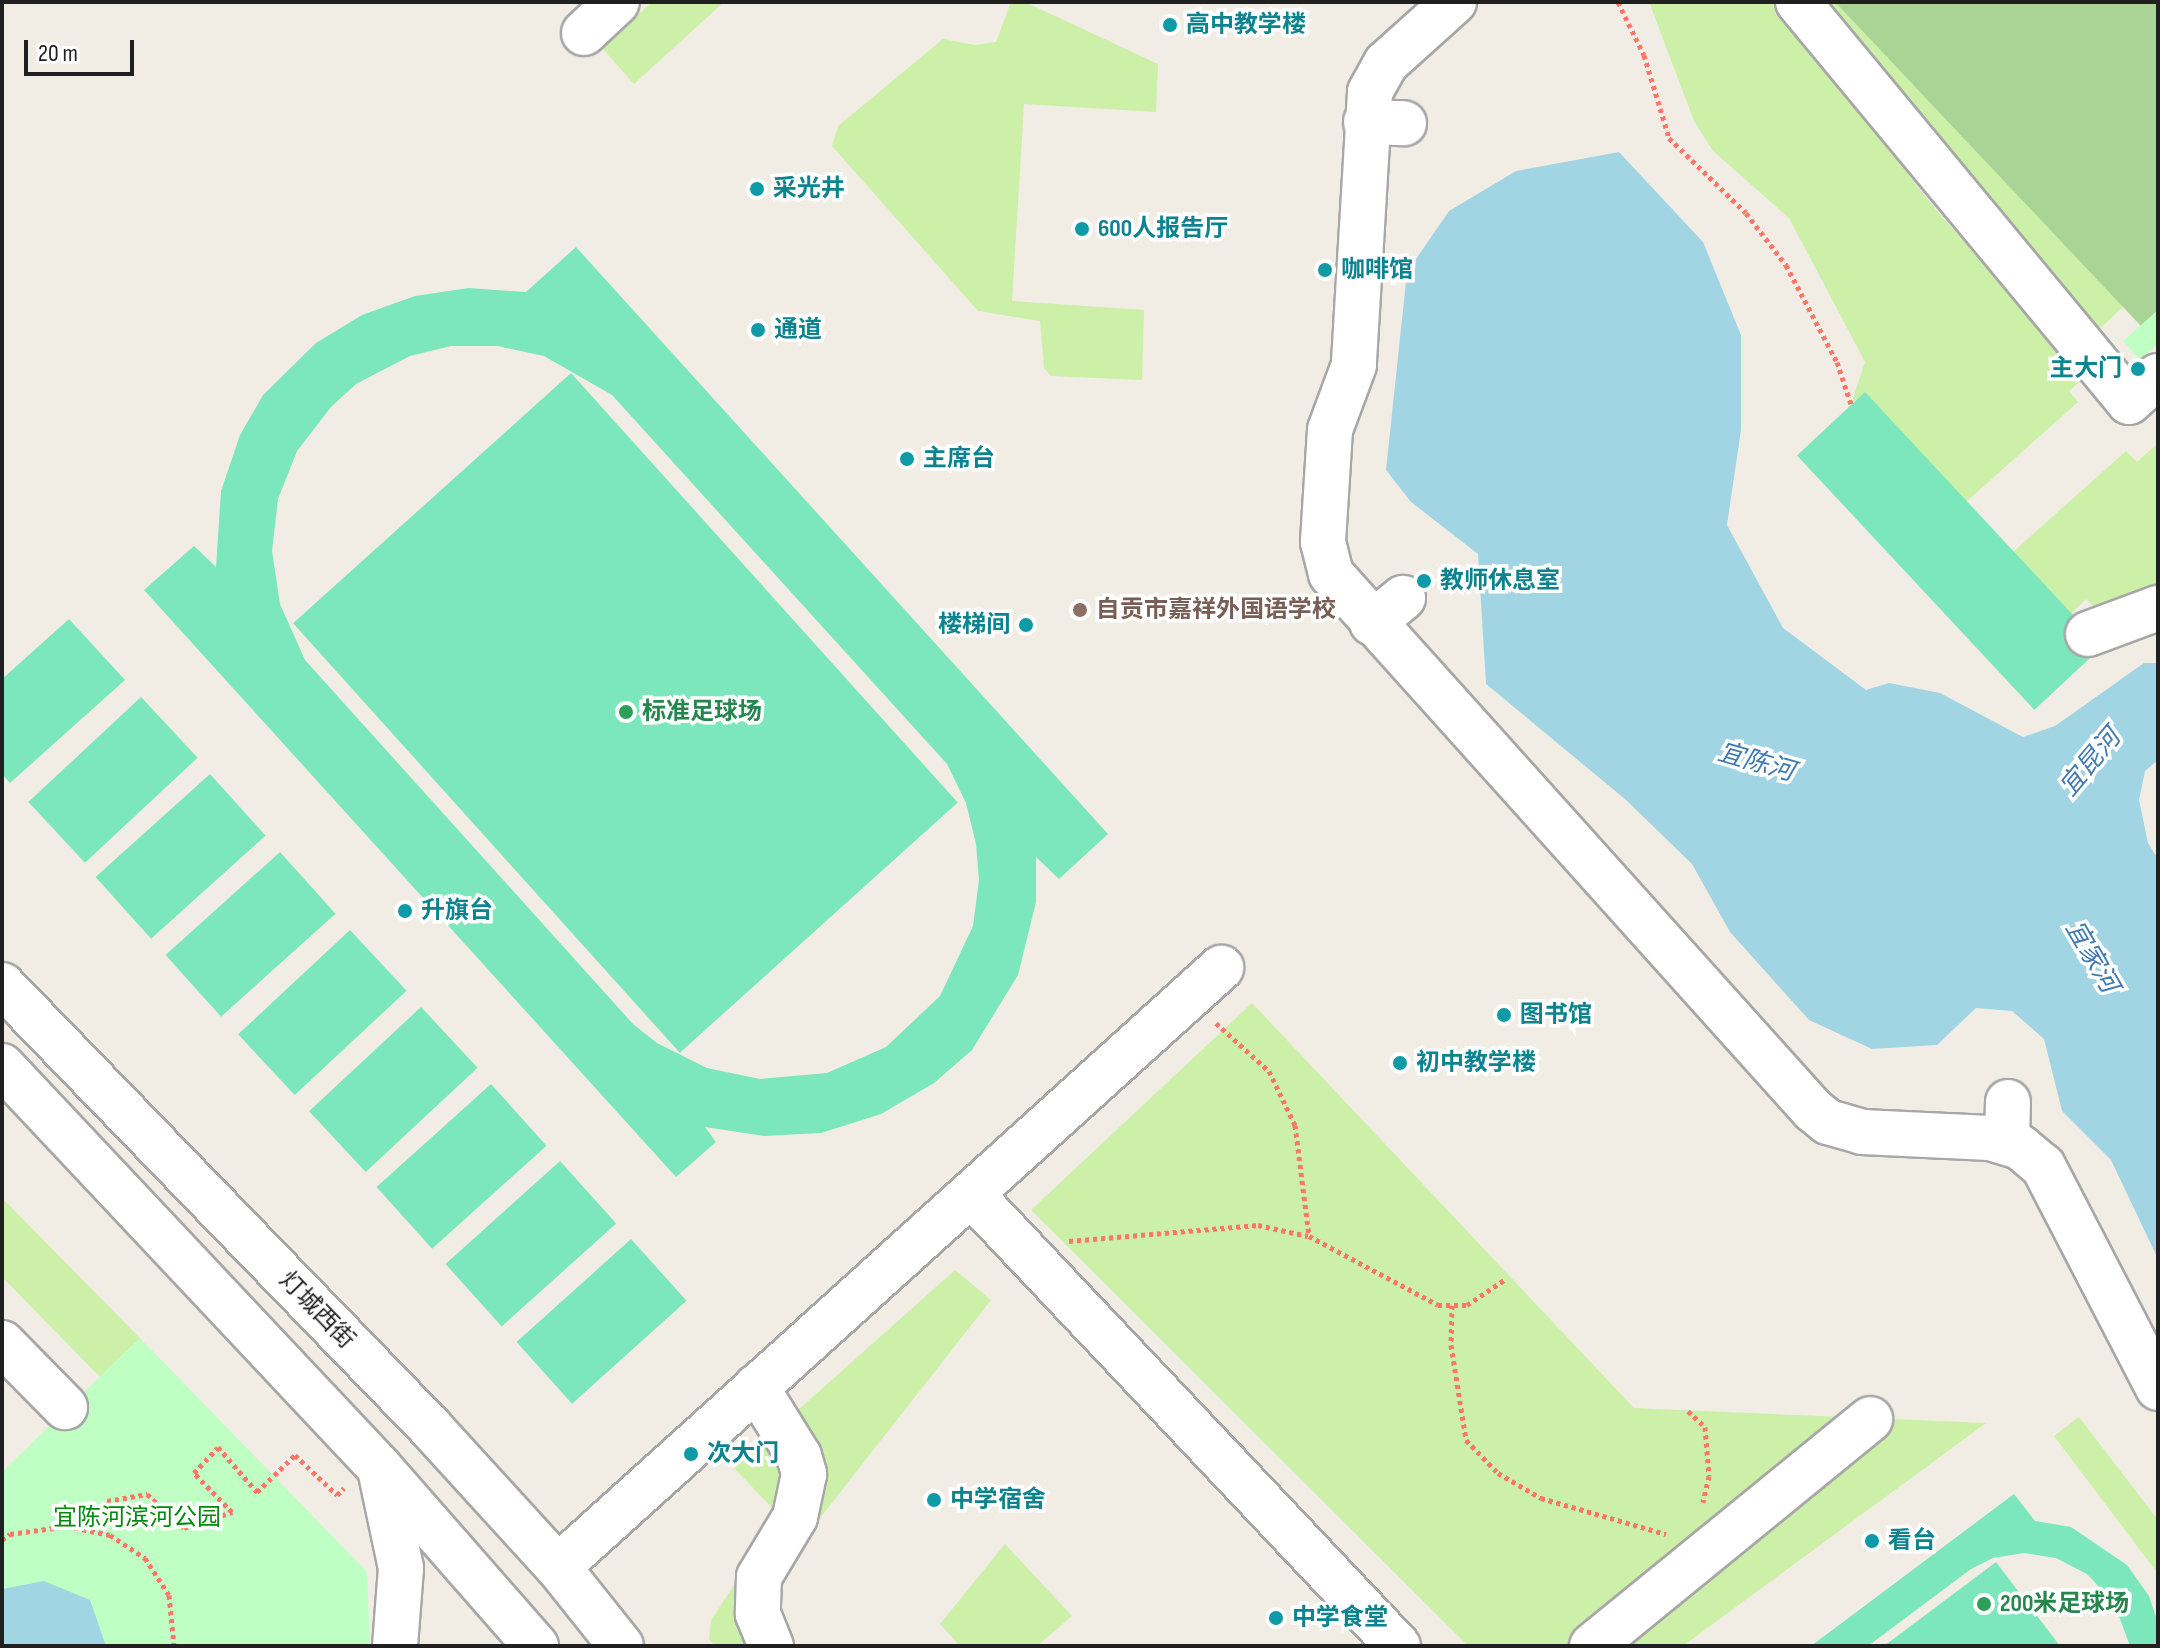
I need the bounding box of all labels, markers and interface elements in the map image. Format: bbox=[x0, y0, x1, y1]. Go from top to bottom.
place label: 高中教学楼 bbox=[1186, 11, 1306, 39]
marker: 高中教学楼 bbox=[1161, 16, 1179, 34]
scale bar bbox=[28, 24, 138, 74]
text: 20 m bbox=[38, 39, 78, 68]
place label: 采光井 bbox=[773, 175, 845, 203]
marker: 采光井 bbox=[748, 180, 766, 198]
place label: 600人报告厅 bbox=[1098, 215, 1228, 243]
marker: 600人报告厅 bbox=[1073, 220, 1091, 238]
place label: 咖啡馆 bbox=[1341, 256, 1413, 284]
marker: 咖啡馆 bbox=[1316, 261, 1334, 279]
place label: 通道 bbox=[774, 316, 822, 344]
marker: 通道 bbox=[749, 321, 767, 339]
place label: 主大门 bbox=[2050, 355, 2122, 383]
marker: 主大门 bbox=[2129, 360, 2147, 378]
place label: 主席台 bbox=[923, 445, 995, 473]
marker: 主席台 bbox=[898, 450, 916, 468]
place label: 教师休息室 bbox=[1440, 567, 1560, 595]
marker: 教师休息室 bbox=[1415, 572, 1433, 590]
place label: 自贡市嘉祥外国语学校 bbox=[1096, 596, 1336, 624]
marker: 自贡市嘉祥外国语学校 bbox=[1071, 601, 1089, 619]
place label: 楼梯间 bbox=[938, 611, 1010, 639]
marker: 楼梯间 bbox=[1017, 616, 1035, 634]
place label: 标准足球场 bbox=[642, 698, 762, 726]
marker: 标准足球场 bbox=[617, 703, 635, 721]
water label: 宜昆河 bbox=[2054, 723, 2128, 803]
water label: 宜陈河 bbox=[1714, 737, 1798, 789]
place label: 升旗台 bbox=[421, 897, 493, 925]
marker: 升旗台 bbox=[396, 902, 414, 920]
water label: 宜家河 bbox=[2058, 915, 2124, 999]
place label: 图书馆 bbox=[1520, 1001, 1592, 1029]
marker: 图书馆 bbox=[1495, 1006, 1513, 1024]
place label: 初中教学楼 bbox=[1416, 1049, 1536, 1077]
marker: 初中教学楼 bbox=[1391, 1054, 1409, 1072]
street label: 灯城西街 bbox=[273, 1265, 361, 1355]
place label: 次大门 bbox=[707, 1440, 779, 1468]
marker: 次大门 bbox=[682, 1445, 700, 1463]
place label: 中学宿舍 bbox=[950, 1486, 1046, 1514]
marker: 中学宿舍 bbox=[925, 1491, 943, 1509]
park label: 宜陈河滨河公园 bbox=[53, 1504, 221, 1532]
place label: 看台 bbox=[1888, 1527, 1936, 1555]
marker: 看台 bbox=[1863, 1532, 1881, 1550]
place label: 200米足球场 bbox=[2000, 1590, 2129, 1618]
marker: 200米足球场 bbox=[1975, 1595, 1993, 1613]
place label: 中学食堂 bbox=[1292, 1604, 1388, 1632]
marker: 中学食堂 bbox=[1267, 1609, 1285, 1627]

